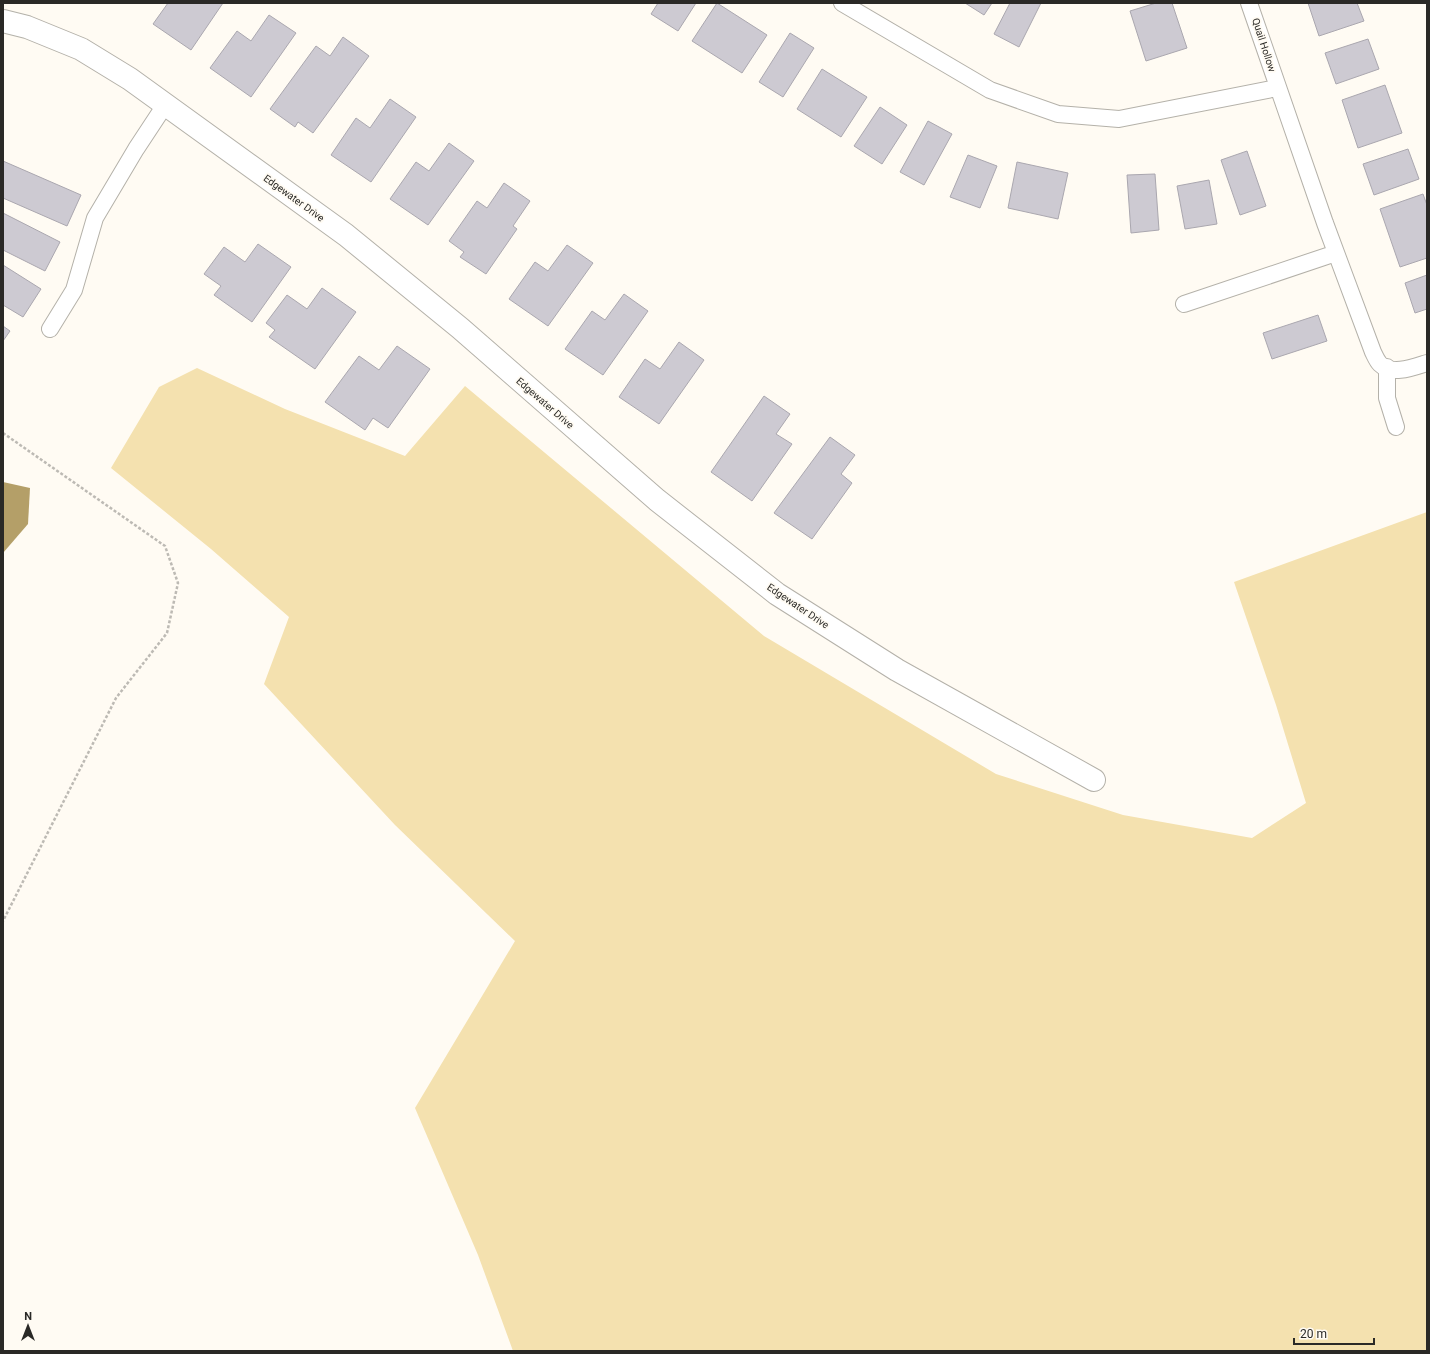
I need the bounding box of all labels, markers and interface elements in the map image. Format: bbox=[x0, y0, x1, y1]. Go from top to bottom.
street label: Quail Hollow bbox=[1250, 17, 1278, 74]
street label: Edgewater Drive bbox=[262, 172, 326, 224]
street label: Edgewater Drive bbox=[514, 375, 576, 431]
street label: Edgewater Drive bbox=[765, 581, 831, 631]
north arrow bbox=[8, 1306, 48, 1346]
text: N bbox=[24, 1310, 32, 1323]
scale bar bbox=[1294, 1320, 1374, 1346]
text: 20 m bbox=[1300, 1327, 1327, 1341]

